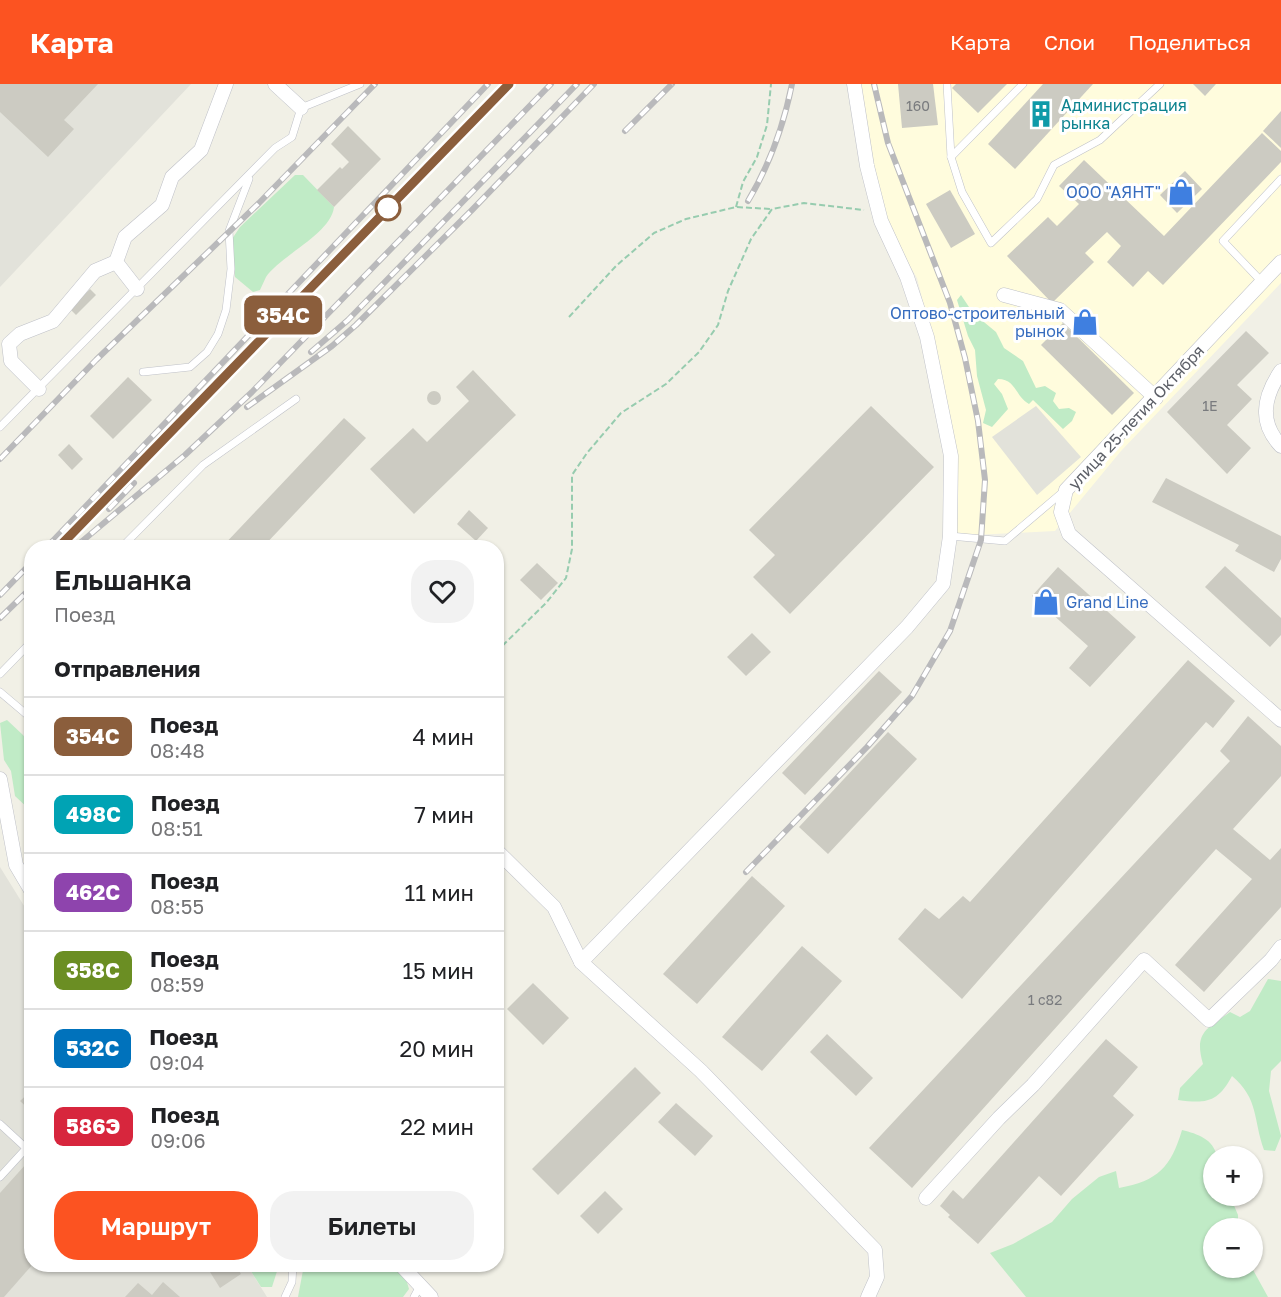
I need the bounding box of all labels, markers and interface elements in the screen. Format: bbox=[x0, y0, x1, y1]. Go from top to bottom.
text: Карта bbox=[30, 26, 114, 59]
text: Карта bbox=[950, 29, 1011, 55]
text: Слои bbox=[1044, 29, 1095, 55]
text: Поделиться bbox=[1128, 29, 1251, 55]
place label: Администрация рынка bbox=[1061, 95, 1187, 133]
house number: 160 bbox=[906, 97, 930, 114]
building icon: Администрация рынка bbox=[1026, 99, 1056, 129]
shop icon: ООО "АЯНТ" bbox=[1166, 177, 1196, 207]
place label: ООО "АЯНТ" bbox=[1066, 182, 1161, 202]
unlabelled marker bbox=[375, 195, 401, 221]
line badge: 354С bbox=[241, 296, 325, 334]
text: 354С bbox=[256, 302, 310, 328]
place label: Оптово-строительный рынок bbox=[890, 303, 1065, 341]
shop icon: Оптово-строительный рынок bbox=[1070, 307, 1100, 337]
street label: улица 25-летия Октября bbox=[1064, 341, 1208, 493]
house number: 1Е bbox=[1202, 397, 1218, 414]
button: heart bbox=[411, 560, 474, 623]
text: Ельшанка bbox=[54, 563, 192, 596]
shop icon: Grand Line bbox=[1031, 587, 1061, 617]
place label: Grand Line bbox=[1066, 592, 1149, 612]
text: Поезд bbox=[54, 602, 115, 626]
text: Отправления bbox=[54, 655, 200, 682]
text: Поезд bbox=[150, 711, 218, 738]
text: 354С bbox=[66, 723, 120, 749]
text: 4 мин bbox=[412, 723, 474, 750]
text: 08:48 bbox=[150, 738, 205, 762]
text: Поезд bbox=[151, 789, 219, 816]
text: 498С bbox=[66, 801, 121, 827]
text: 7 мин bbox=[414, 801, 474, 828]
text: 08:51 bbox=[151, 816, 203, 840]
text: Поезд bbox=[150, 867, 219, 894]
text: 462С bbox=[66, 879, 120, 905]
text: 11 мин bbox=[404, 879, 474, 906]
text: 08:55 bbox=[150, 894, 204, 918]
text: Поезд bbox=[150, 945, 219, 972]
text: 358С bbox=[66, 957, 120, 983]
text: 15 мин bbox=[402, 957, 474, 984]
text: 08:59 bbox=[150, 972, 204, 996]
house number: 1 с82 bbox=[1028, 991, 1062, 1008]
text: Поезд bbox=[149, 1023, 218, 1050]
text: 532С bbox=[66, 1035, 119, 1061]
text: 20 мин bbox=[399, 1035, 474, 1062]
text: 09:04 bbox=[149, 1050, 204, 1074]
text: Поезд bbox=[151, 1101, 219, 1128]
text: 586Э bbox=[66, 1113, 121, 1139]
text: 22 мин bbox=[400, 1113, 474, 1140]
text: 09:06 bbox=[151, 1128, 206, 1152]
map controls bbox=[1203, 1146, 1263, 1278]
button: + bbox=[1203, 1146, 1263, 1206]
button: Маршрут bbox=[54, 1191, 258, 1260]
button: Билеты bbox=[270, 1191, 474, 1260]
button: − bbox=[1203, 1218, 1263, 1278]

